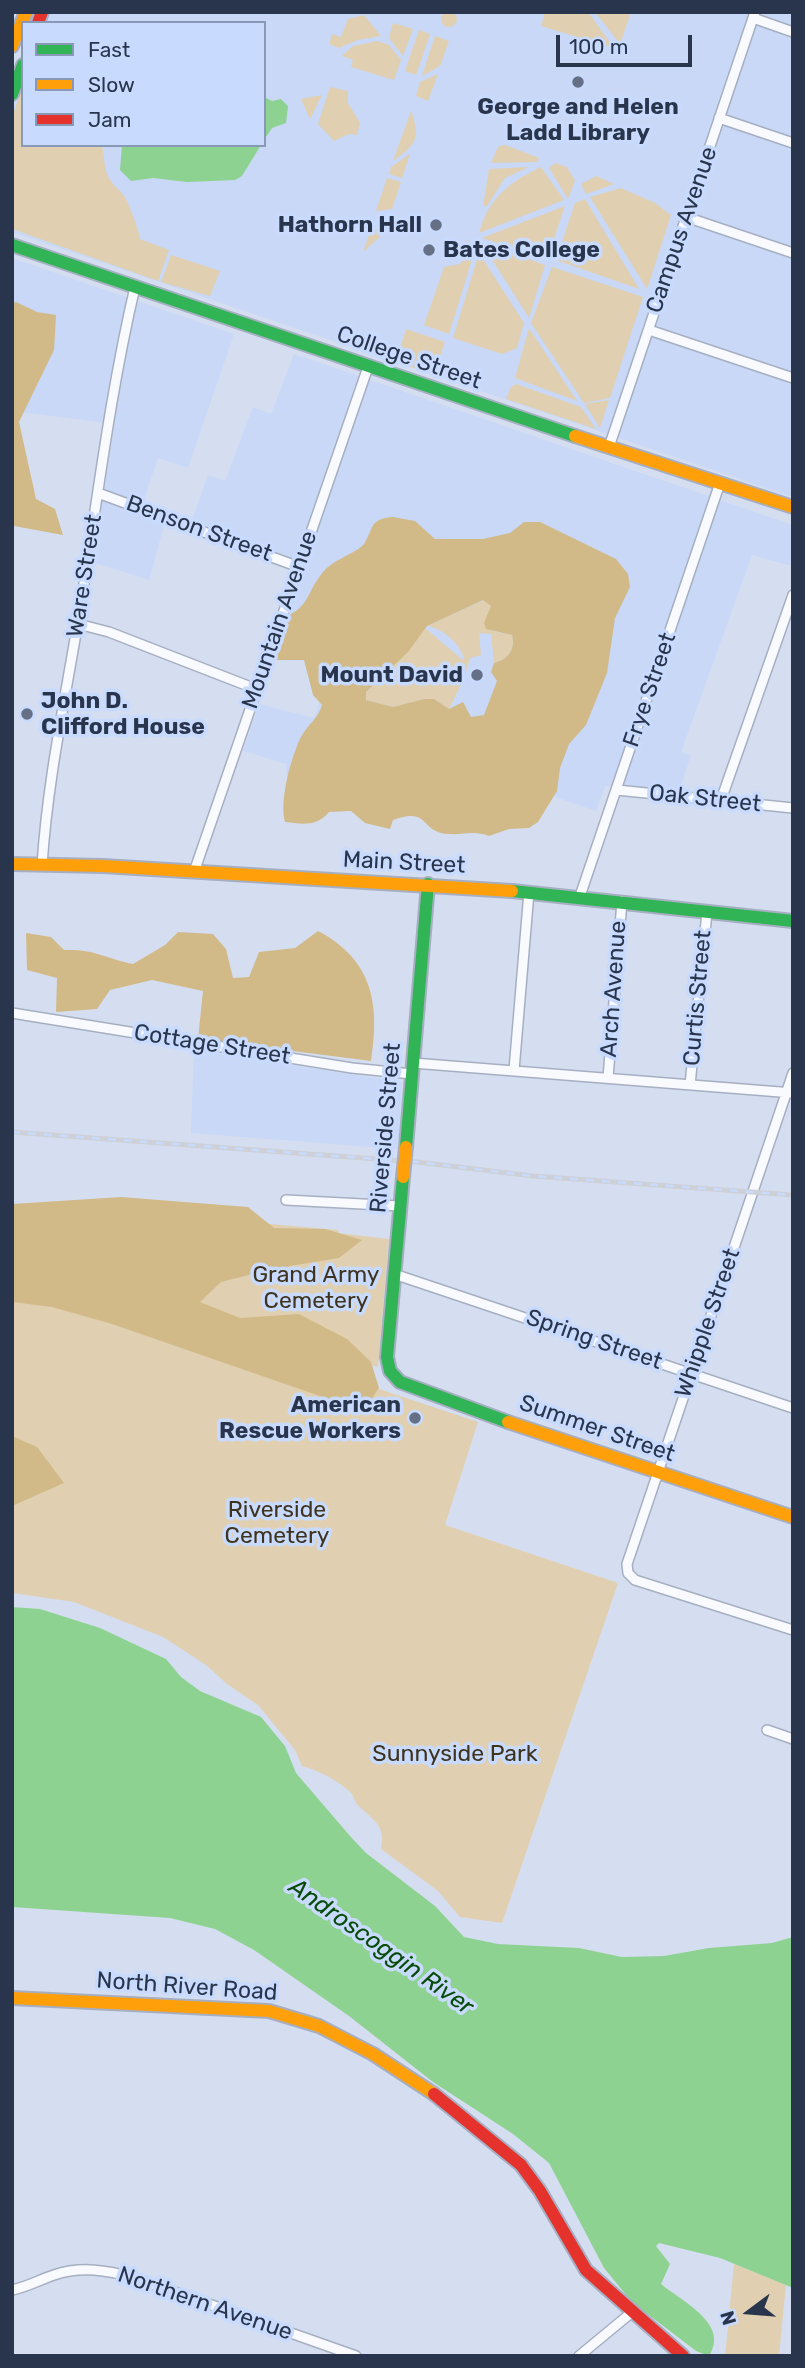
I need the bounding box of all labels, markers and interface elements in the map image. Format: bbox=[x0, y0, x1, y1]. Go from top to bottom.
legend bbox=[21, 21, 266, 147]
scale bar bbox=[560, 21, 696, 65]
text: 100 m bbox=[569, 34, 628, 59]
text: Fast bbox=[88, 37, 130, 62]
text: Slow bbox=[88, 72, 135, 97]
marker: George and Helen Ladd Library bbox=[570, 74, 586, 90]
place label: George and Helen Ladd Library bbox=[477, 93, 679, 147]
text: Jam bbox=[88, 107, 132, 132]
street label: Campus Avenue bbox=[641, 143, 723, 317]
place label: Hathorn Hall bbox=[278, 211, 422, 239]
marker: Hathorn Hall bbox=[428, 217, 444, 233]
place label: Bates College bbox=[443, 236, 600, 264]
marker: Bates College bbox=[421, 242, 437, 258]
street label: College Street bbox=[333, 320, 485, 396]
street label: Benson Street bbox=[122, 490, 276, 568]
street label: Ware Street bbox=[62, 513, 108, 639]
street label: Mountain Avenue bbox=[237, 527, 323, 713]
street label: Frye Street bbox=[618, 629, 682, 751]
place label: Mount David bbox=[320, 661, 463, 689]
marker: Mount David bbox=[469, 667, 485, 683]
place label: John D. Clifford House bbox=[41, 687, 205, 741]
marker: John D. Clifford House bbox=[19, 706, 35, 722]
street label: Oak Street bbox=[648, 779, 762, 819]
street label: Main Street bbox=[342, 846, 466, 880]
street label: Arch Avenue bbox=[595, 920, 633, 1058]
street label: Curtis Street bbox=[678, 929, 718, 1067]
street label: Cottage Street bbox=[132, 1019, 292, 1071]
street label: Riverside Street bbox=[365, 1042, 407, 1214]
street label: Whipple Street bbox=[670, 1245, 746, 1401]
park label: Grand Army Cemetery bbox=[252, 1261, 380, 1315]
street label: Spring Street bbox=[522, 1304, 666, 1376]
street label: Summer Street bbox=[516, 1389, 678, 1469]
place label: American Rescue Workers bbox=[219, 1391, 401, 1445]
marker: American Rescue Workers bbox=[407, 1410, 423, 1426]
park label: Riverside Cemetery bbox=[225, 1496, 329, 1550]
park label: Sunnyside Park bbox=[372, 1740, 538, 1768]
water label: Androscoggin River bbox=[283, 1872, 479, 2022]
street label: North River Road bbox=[96, 1967, 278, 2007]
street label: Northern Avenue bbox=[114, 2261, 296, 2347]
north arrow bbox=[714, 2277, 784, 2347]
text: N bbox=[715, 2308, 741, 2328]

